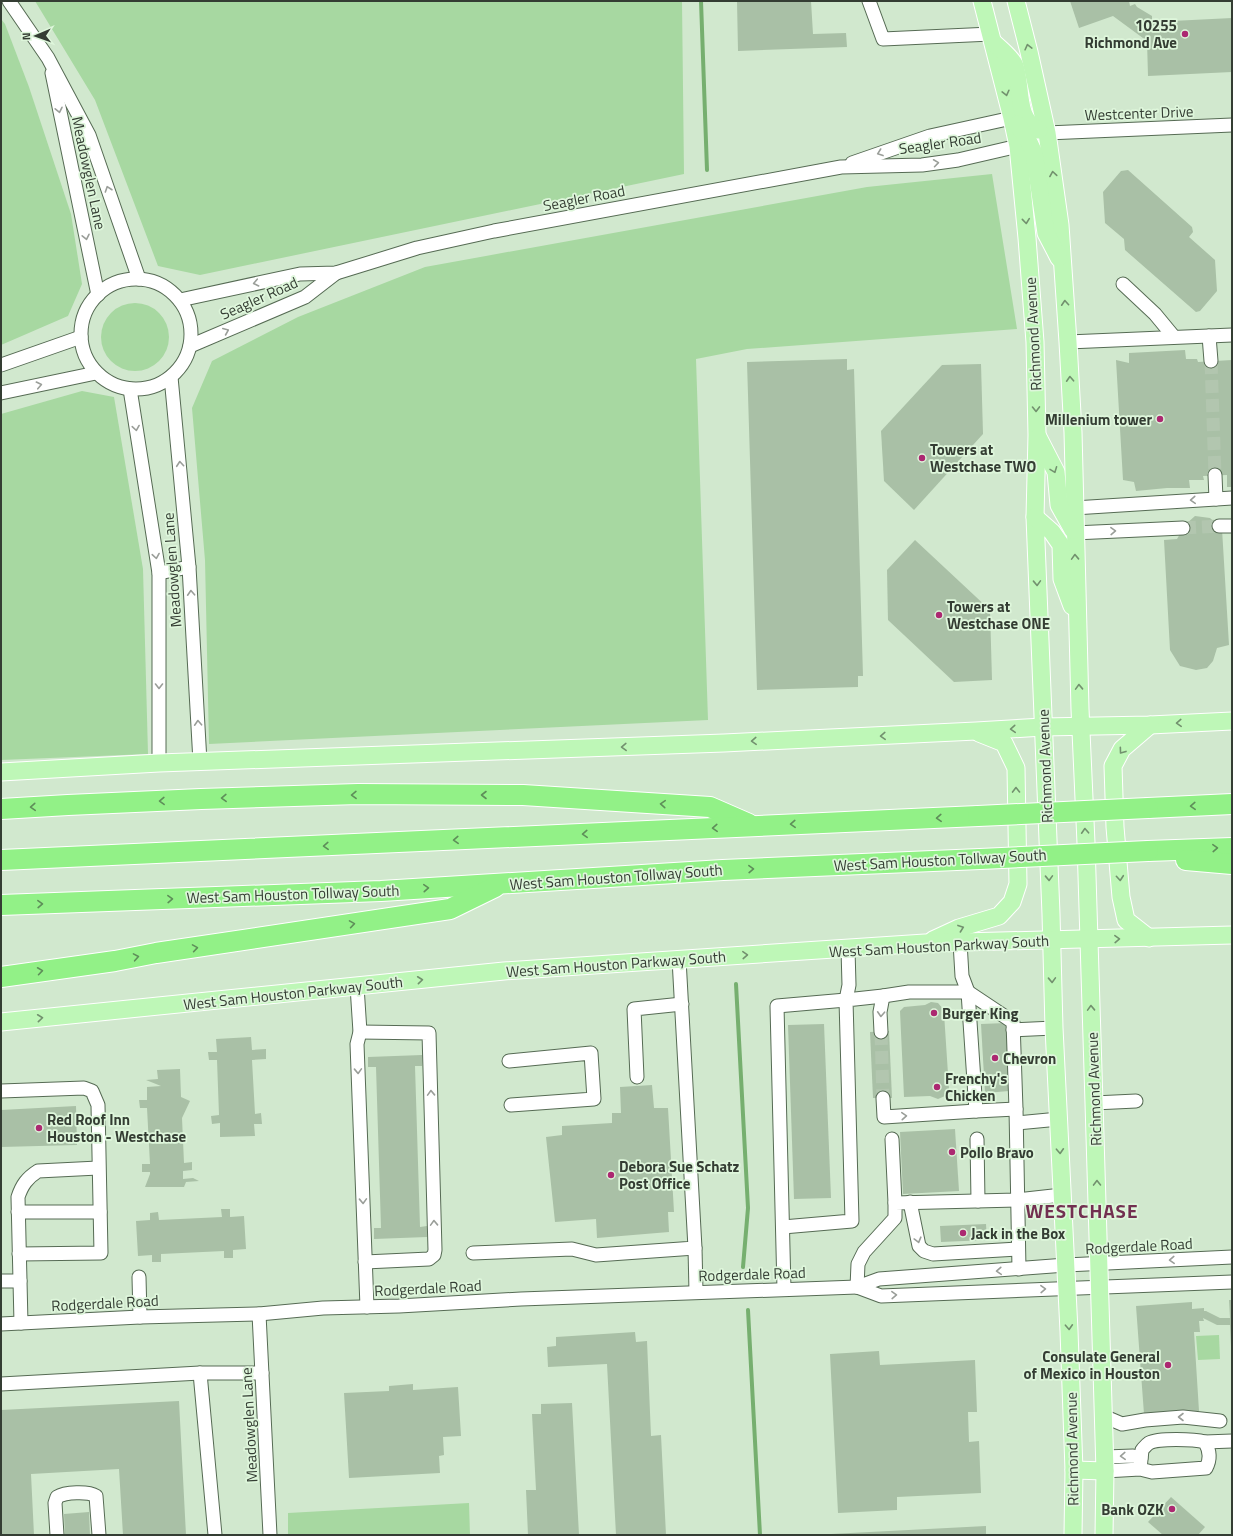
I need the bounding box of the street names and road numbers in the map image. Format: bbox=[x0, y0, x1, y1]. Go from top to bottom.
street label: Westcenter Drive bbox=[1084, 100, 1194, 126]
street label: Meadowglen Lane bbox=[66, 114, 112, 232]
street label: Seagler Road bbox=[897, 126, 983, 160]
street label: Seagler Road bbox=[541, 179, 627, 217]
street label: Seagler Road bbox=[216, 271, 302, 325]
street label: Richmond Avenue bbox=[1019, 277, 1047, 391]
street label: Meadowglen Lane bbox=[157, 512, 187, 628]
street label: Richmond Avenue bbox=[1032, 709, 1058, 823]
street label: West Sam Houston Tollway South bbox=[833, 843, 1047, 877]
street label: West Sam Houston Tollway South bbox=[509, 858, 723, 896]
street label: West Sam Houston Tollway South bbox=[186, 879, 400, 909]
street label: West Sam Houston Parkway South bbox=[828, 929, 1050, 963]
street label: West Sam Houston Parkway South bbox=[505, 945, 727, 983]
street label: West Sam Houston Parkway South bbox=[182, 970, 404, 1016]
street label: Richmond Avenue bbox=[1081, 1032, 1107, 1146]
street label: Rodgerdale Road bbox=[1085, 1232, 1193, 1260]
street label: Rodgerdale Road bbox=[698, 1261, 806, 1287]
street label: Rodgerdale Road bbox=[374, 1274, 482, 1302]
street label: Rodgerdale Road bbox=[51, 1289, 159, 1317]
street label: Meadowglen Lane bbox=[235, 1367, 263, 1483]
street label: Richmond Avenue bbox=[1060, 1392, 1084, 1506]

